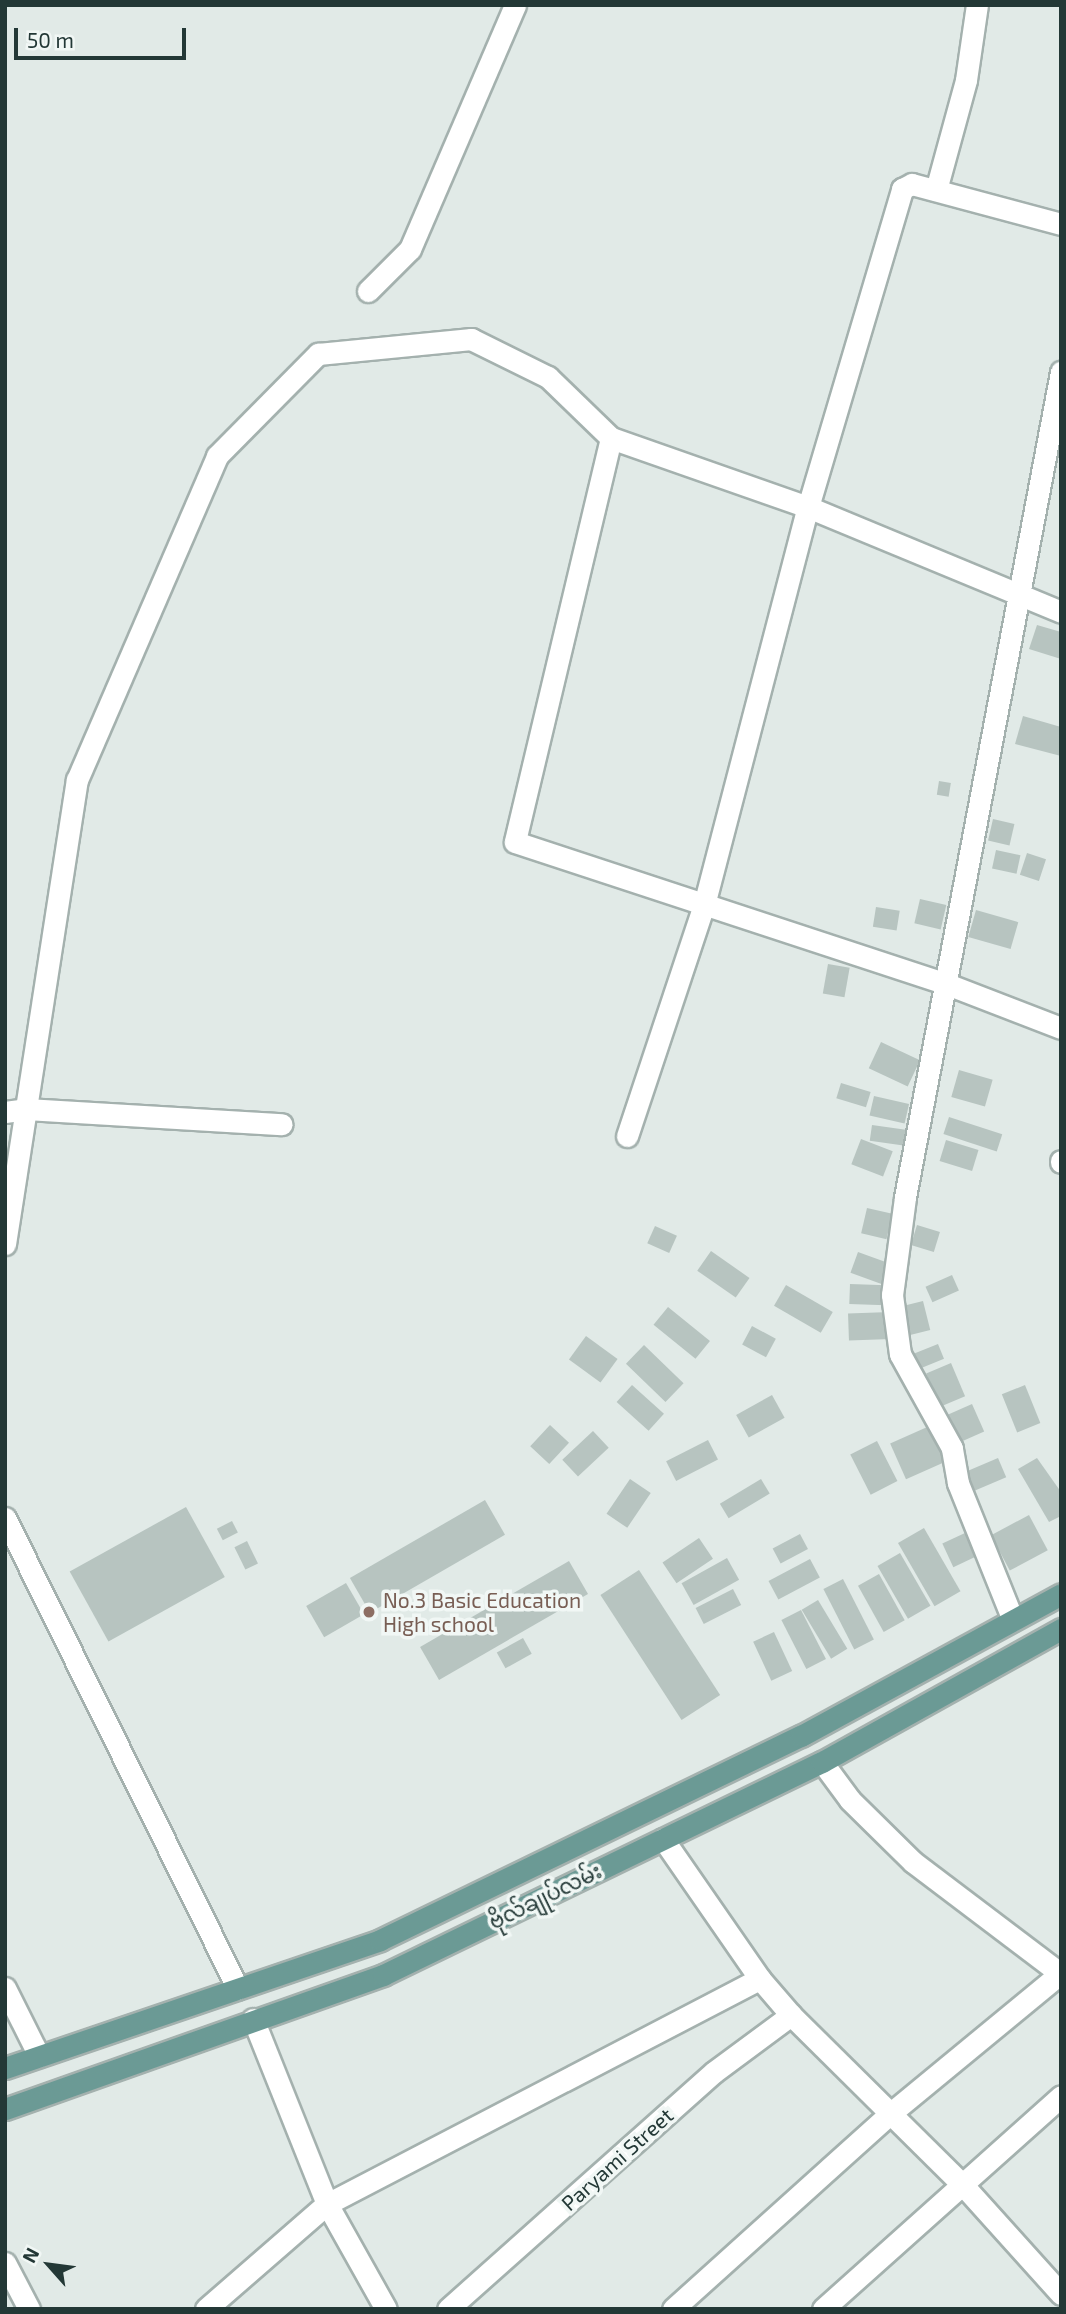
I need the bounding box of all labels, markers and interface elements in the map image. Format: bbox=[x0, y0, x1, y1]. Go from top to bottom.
scale bar bbox=[18, 14, 189, 58]
text: 50 m bbox=[27, 27, 74, 52]
place label: No.3 Basic Education High school bbox=[383, 1587, 581, 1637]
marker: No.3 Basic Education High school bbox=[361, 1604, 377, 1620]
street label: ဗိုလ်ချုပ်လမ်း bbox=[485, 1858, 605, 1934]
street label: Paryami Street bbox=[556, 2102, 678, 2216]
north arrow bbox=[14, 2230, 84, 2300]
text: N bbox=[17, 2243, 43, 2266]

